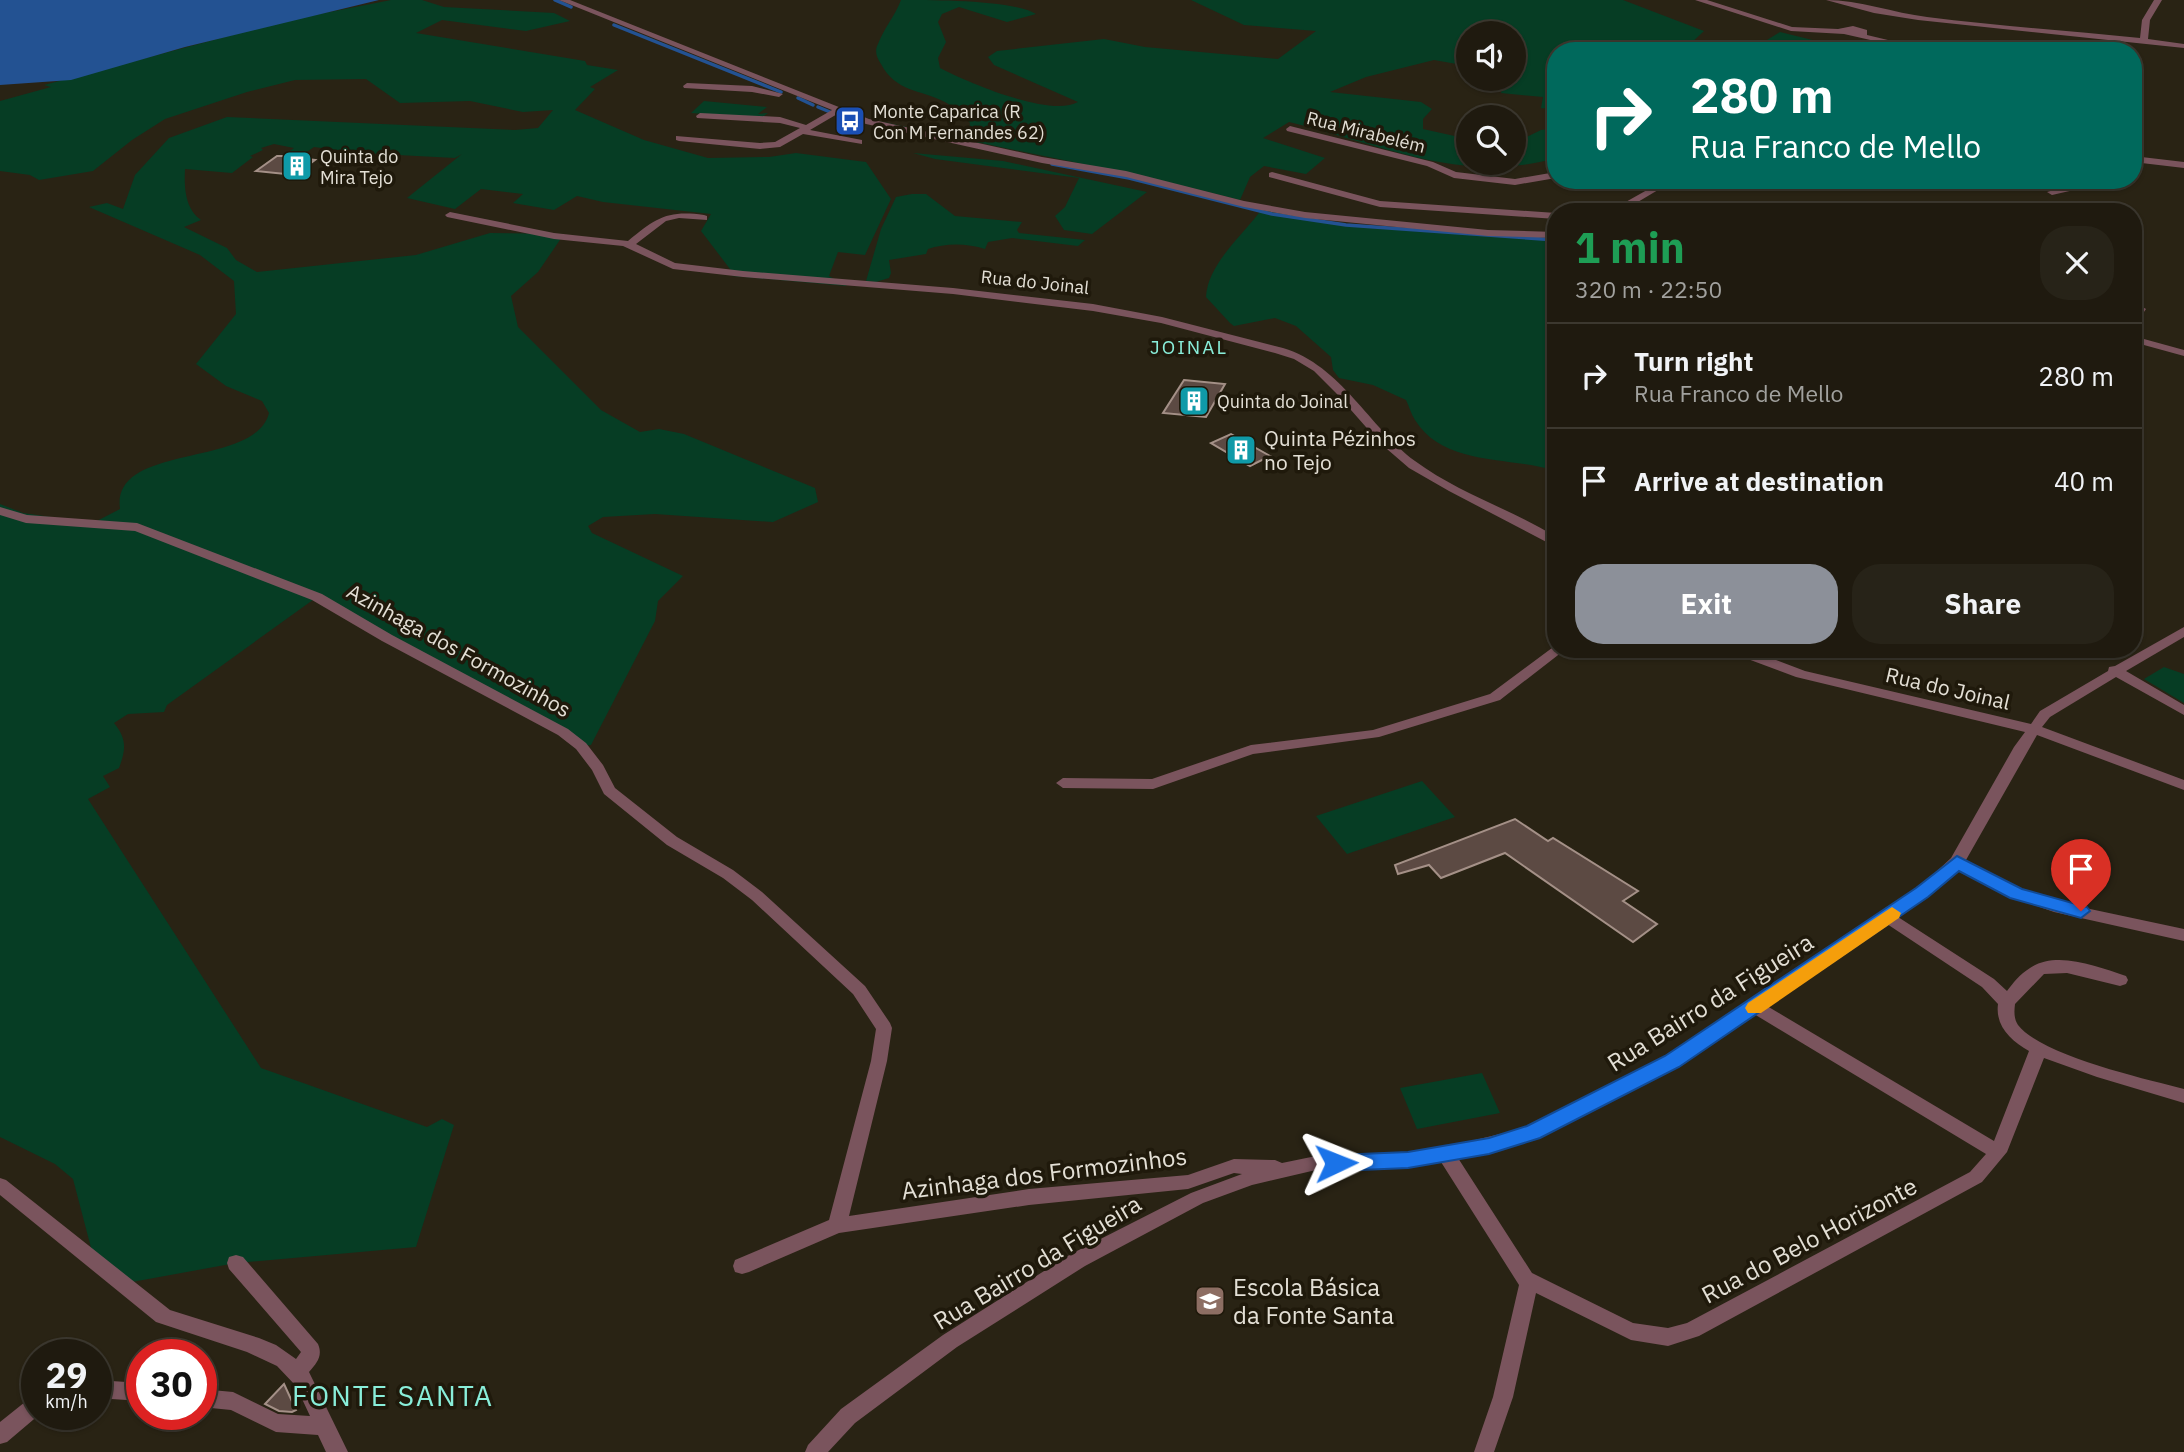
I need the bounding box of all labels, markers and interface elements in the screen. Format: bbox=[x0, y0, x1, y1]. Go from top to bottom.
map controls bbox=[1456, 21, 1526, 175]
button: sound bbox=[1456, 21, 1526, 91]
text: 280 m bbox=[1690, 63, 1834, 126]
icon: right bbox=[1575, 70, 1666, 161]
place label: Monte Caparica (R Con M Fernandes 62) bbox=[873, 100, 1045, 144]
bus stop icon: Monte Caparica (R Con M Fernandes 62) bbox=[833, 104, 867, 138]
button: search bbox=[1456, 105, 1526, 175]
street label: Rua Mirabelém bbox=[1304, 106, 1428, 158]
text: Rua Franco de Mello bbox=[1690, 125, 1981, 167]
place label: Quinta do Mira Tejo bbox=[320, 145, 398, 189]
building icon: Quinta do Mira Tejo bbox=[280, 149, 314, 183]
text: 1 min bbox=[1575, 220, 1685, 275]
button: close bbox=[2040, 226, 2114, 300]
street label: Rua do Joinal bbox=[980, 265, 1090, 299]
text: 320 m · 22:50 bbox=[1575, 274, 1722, 304]
district label: JOINAL bbox=[1150, 335, 1228, 359]
text: Turn right bbox=[1634, 344, 1753, 378]
icon: right bbox=[1575, 357, 1613, 395]
text: 280 m bbox=[2038, 359, 2114, 393]
text: Rua Franco de Mello bbox=[1634, 378, 1843, 408]
building icon: Quinta do Joinal bbox=[1177, 384, 1211, 418]
place label: Quinta do Joinal bbox=[1217, 390, 1348, 413]
place label: Quinta Pézinhos no Tejo bbox=[1264, 424, 1416, 476]
building icon: Quinta Pézinhos no Tejo bbox=[1224, 433, 1258, 467]
icon: arrive bbox=[1575, 462, 1613, 500]
text: Arrive at destination bbox=[1634, 464, 1884, 498]
text: 40 m bbox=[2054, 464, 2114, 498]
button: Exit bbox=[1575, 564, 1838, 644]
button: Share bbox=[1852, 564, 2114, 644]
street label: Azinhaga dos Formozinhos bbox=[342, 577, 576, 723]
street label: Rua do Joinal bbox=[1883, 660, 2013, 716]
pin bbox=[2051, 839, 2111, 911]
icon: arrive bbox=[2062, 850, 2100, 888]
street label: Rua Bairro da Figueira bbox=[1601, 925, 1819, 1078]
position arrow bbox=[1299, 1126, 1373, 1200]
street label: Azinhaga dos Formozinhos bbox=[899, 1140, 1189, 1206]
street label: Rua do Belo Horizonte bbox=[1696, 1170, 1922, 1310]
street label: Rua Bairro da Figueira bbox=[927, 1187, 1147, 1337]
place label: Escola Básica da Fonte Santa bbox=[1233, 1271, 1394, 1331]
school or university icon: Escola Básica da Fonte Santa bbox=[1193, 1284, 1227, 1318]
speed limit sign: 30 bbox=[126, 1339, 217, 1430]
text: 29 bbox=[45, 1352, 88, 1398]
district label: FONTE SANTA bbox=[292, 1377, 494, 1414]
text: km/h bbox=[45, 1390, 88, 1413]

